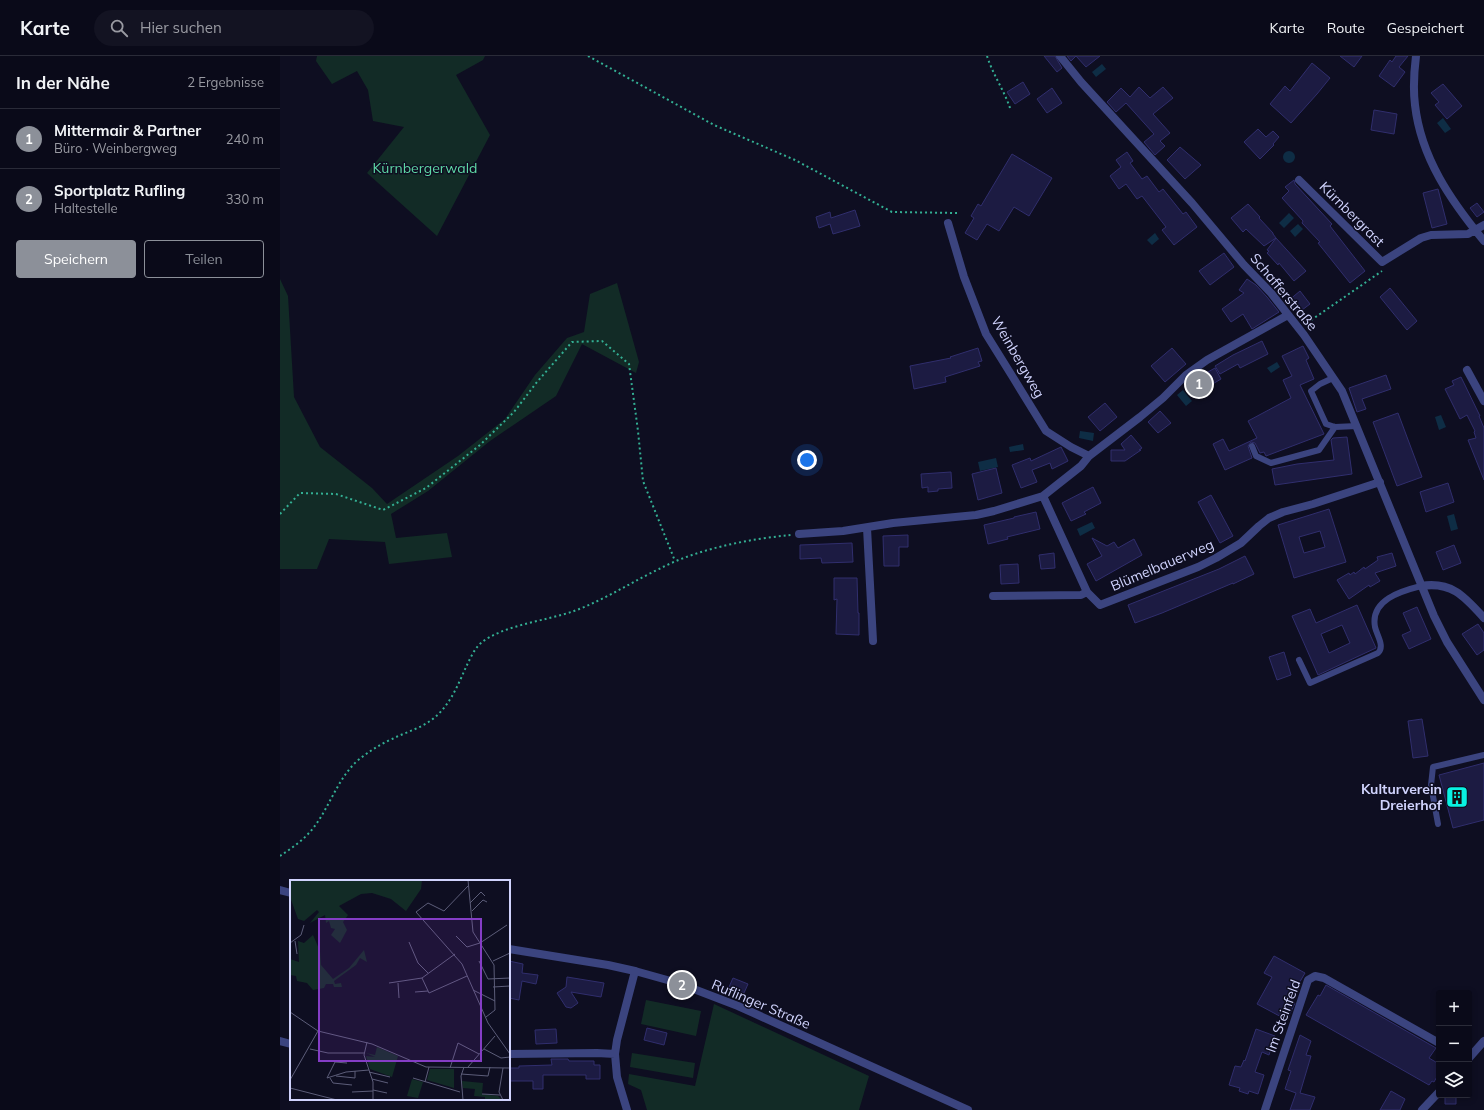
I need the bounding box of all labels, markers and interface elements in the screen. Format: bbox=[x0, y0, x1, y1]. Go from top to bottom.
search box bbox=[94, 10, 374, 46]
text: Karte bbox=[20, 16, 70, 40]
icon: search bbox=[108, 17, 130, 39]
text: Hier suchen bbox=[140, 18, 222, 37]
text: Karte bbox=[1270, 19, 1305, 37]
text: Route bbox=[1327, 19, 1365, 37]
text: Gespeichert bbox=[1387, 19, 1464, 37]
text: In der Nähe bbox=[16, 72, 110, 93]
text: 2 Ergebnisse bbox=[187, 74, 264, 90]
text: Mittermair & Partner bbox=[54, 121, 201, 140]
text: 1 bbox=[25, 131, 33, 147]
text: 240 m bbox=[226, 131, 264, 147]
text: Büro · Weinbergweg bbox=[54, 140, 177, 156]
park label: Kürnbergerwald bbox=[373, 159, 477, 177]
street label: Kürnbergrast bbox=[1316, 178, 1388, 250]
text: Sportplatz Rufling bbox=[54, 181, 185, 200]
text: 2 bbox=[25, 191, 33, 207]
text: 330 m bbox=[226, 191, 264, 207]
text: Haltestelle bbox=[54, 200, 118, 216]
button: Speichern bbox=[16, 240, 136, 278]
button: Teilen bbox=[144, 240, 264, 278]
street label: Schafferstraße bbox=[1246, 250, 1322, 334]
street label: Weinbergweg bbox=[987, 313, 1049, 401]
pin: 1 bbox=[1186, 369, 1212, 399]
your location bbox=[797, 450, 817, 470]
street label: Blümelbauerweg bbox=[1108, 535, 1216, 595]
place label: Kulturverein Dreierhof bbox=[1361, 780, 1443, 814]
building icon: Kulturverein Dreierhof bbox=[1444, 784, 1470, 810]
inset map bbox=[290, 880, 510, 1100]
pin: 2 bbox=[669, 970, 695, 1000]
street label: Ruflinger Straße bbox=[709, 975, 813, 1033]
street label: Im Steinfeld bbox=[1262, 977, 1304, 1055]
map controls bbox=[1436, 990, 1472, 1098]
button: + bbox=[1436, 990, 1472, 1026]
button: − bbox=[1436, 1026, 1472, 1062]
button: layers bbox=[1436, 1062, 1472, 1098]

